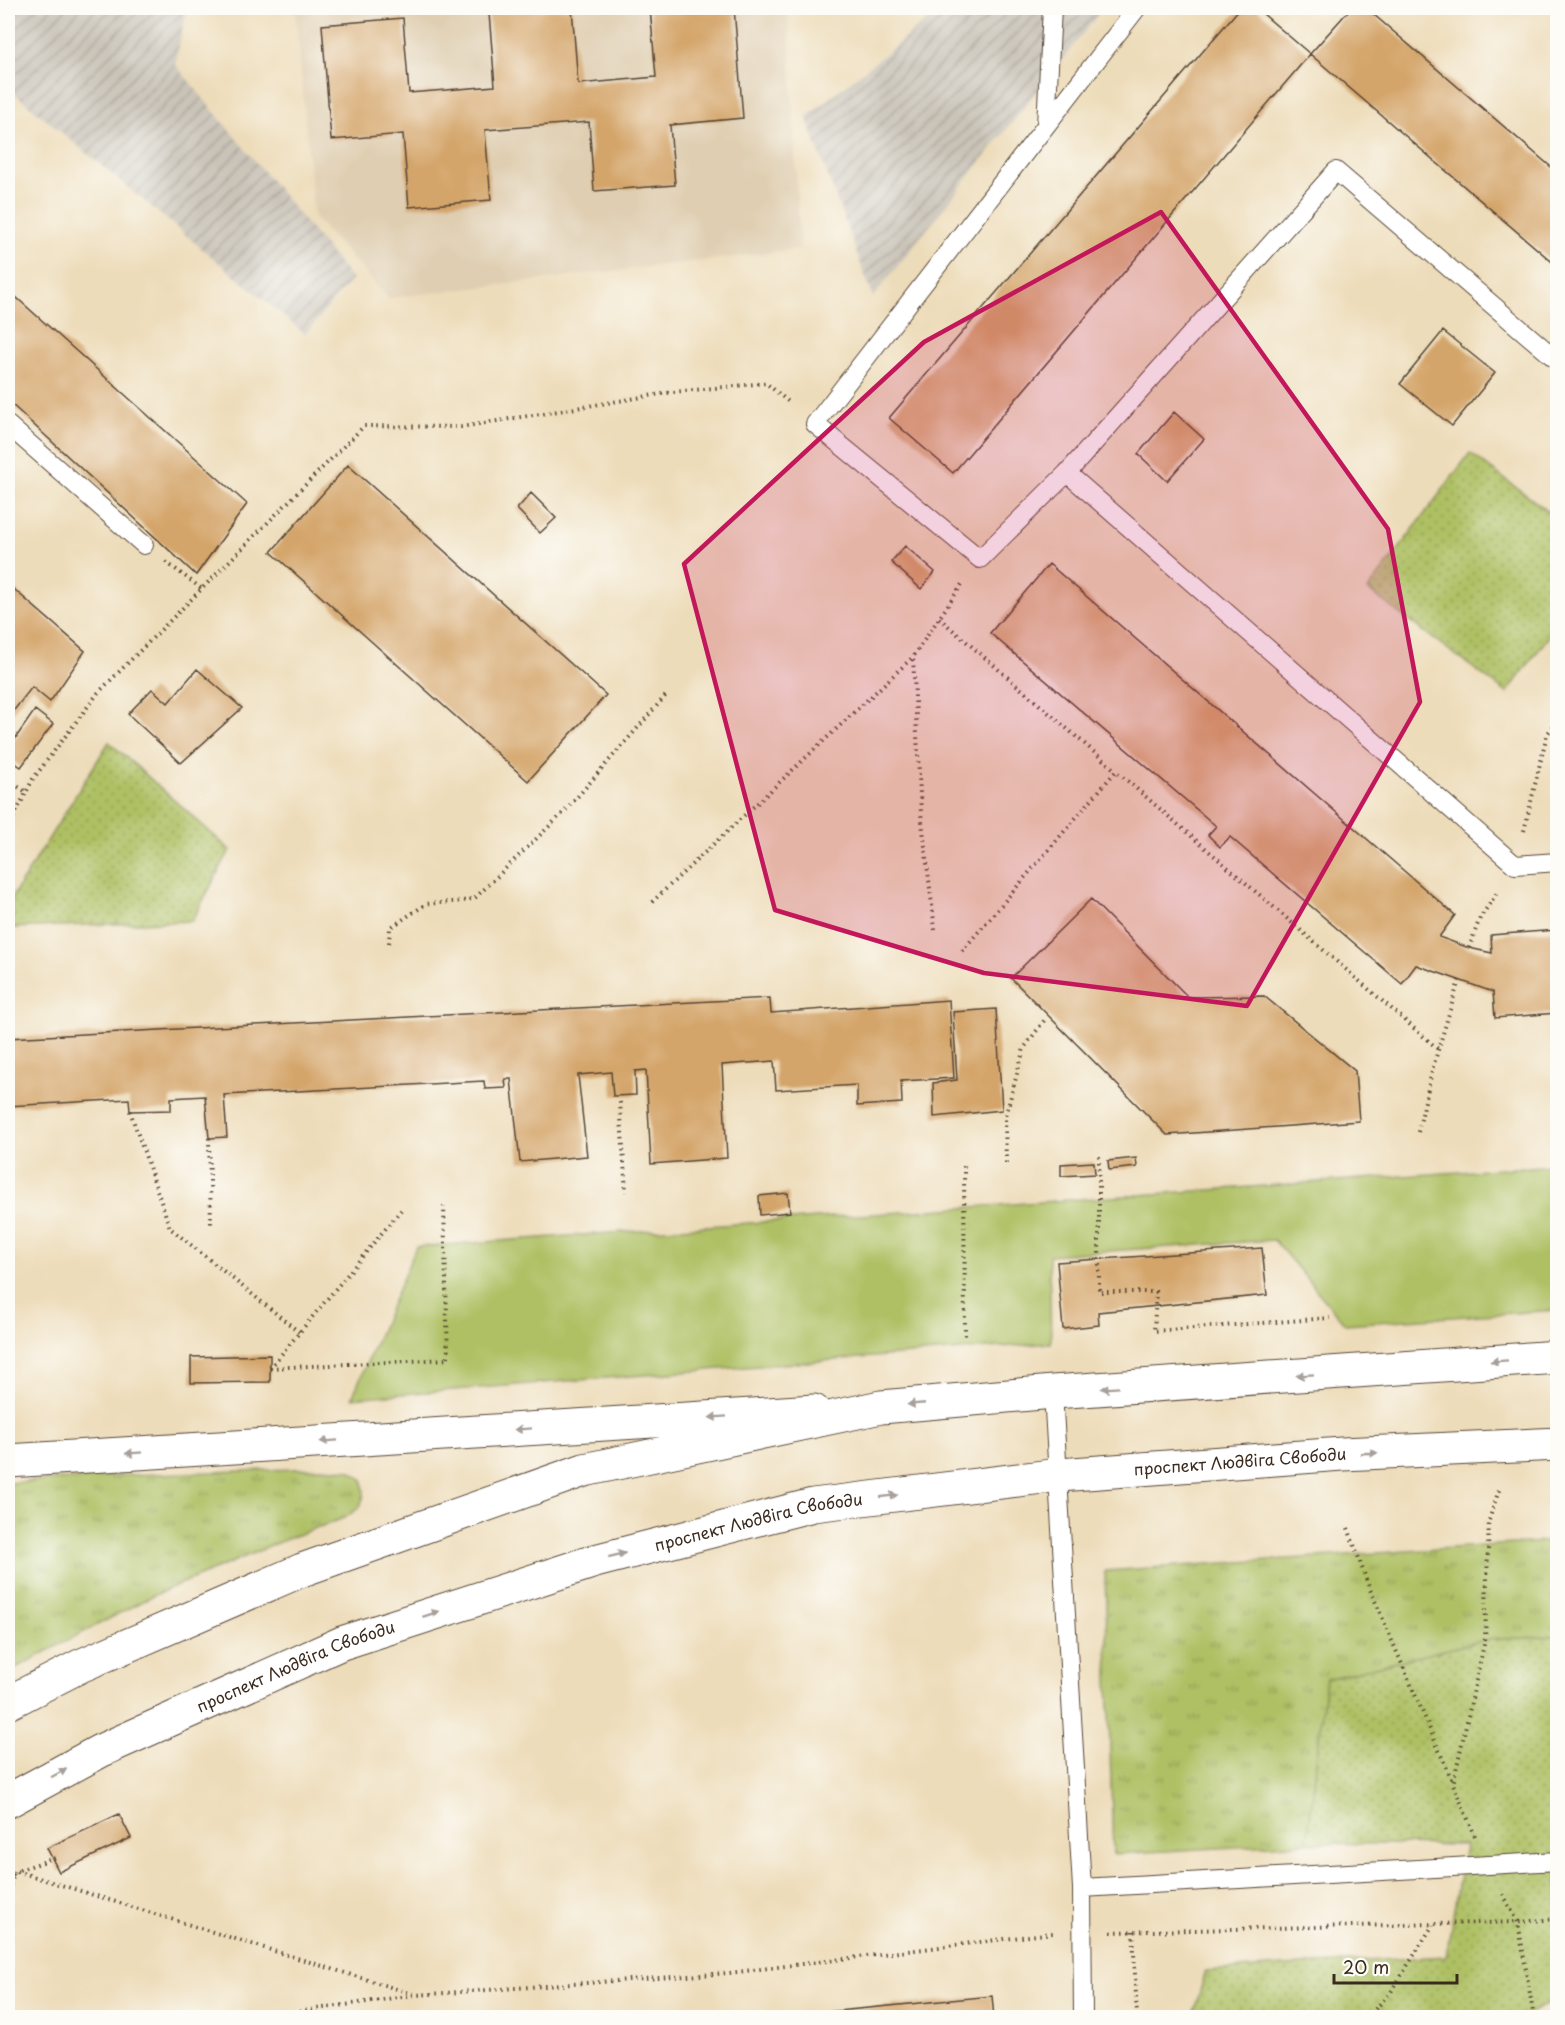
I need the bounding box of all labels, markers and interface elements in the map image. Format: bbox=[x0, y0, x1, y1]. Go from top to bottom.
one-way arrow bbox=[1490, 1356, 1509, 1366]
one-way arrow bbox=[1295, 1370, 1314, 1379]
one-way arrow bbox=[1101, 1383, 1120, 1393]
one-way arrow bbox=[906, 1399, 925, 1409]
one-way arrow bbox=[709, 1412, 728, 1421]
one-way arrow bbox=[514, 1424, 533, 1433]
one-way arrow bbox=[319, 1436, 338, 1445]
street label: проспект Людвіга Свободи bbox=[1133, 1441, 1347, 1480]
one-way arrow bbox=[125, 1448, 144, 1457]
one-way arrow bbox=[1359, 1449, 1378, 1458]
street label: проспект Людвіга Свободи bbox=[652, 1486, 864, 1556]
one-way arrow bbox=[880, 1491, 899, 1500]
one-way arrow bbox=[608, 1550, 626, 1560]
one-way arrow bbox=[422, 1609, 440, 1619]
street label: проспект Людвіга Свободи bbox=[192, 1614, 398, 1718]
one-way arrow bbox=[51, 1768, 68, 1778]
scale bar bbox=[1334, 1947, 1457, 1985]
text: 20 m bbox=[1343, 1953, 1389, 1980]

